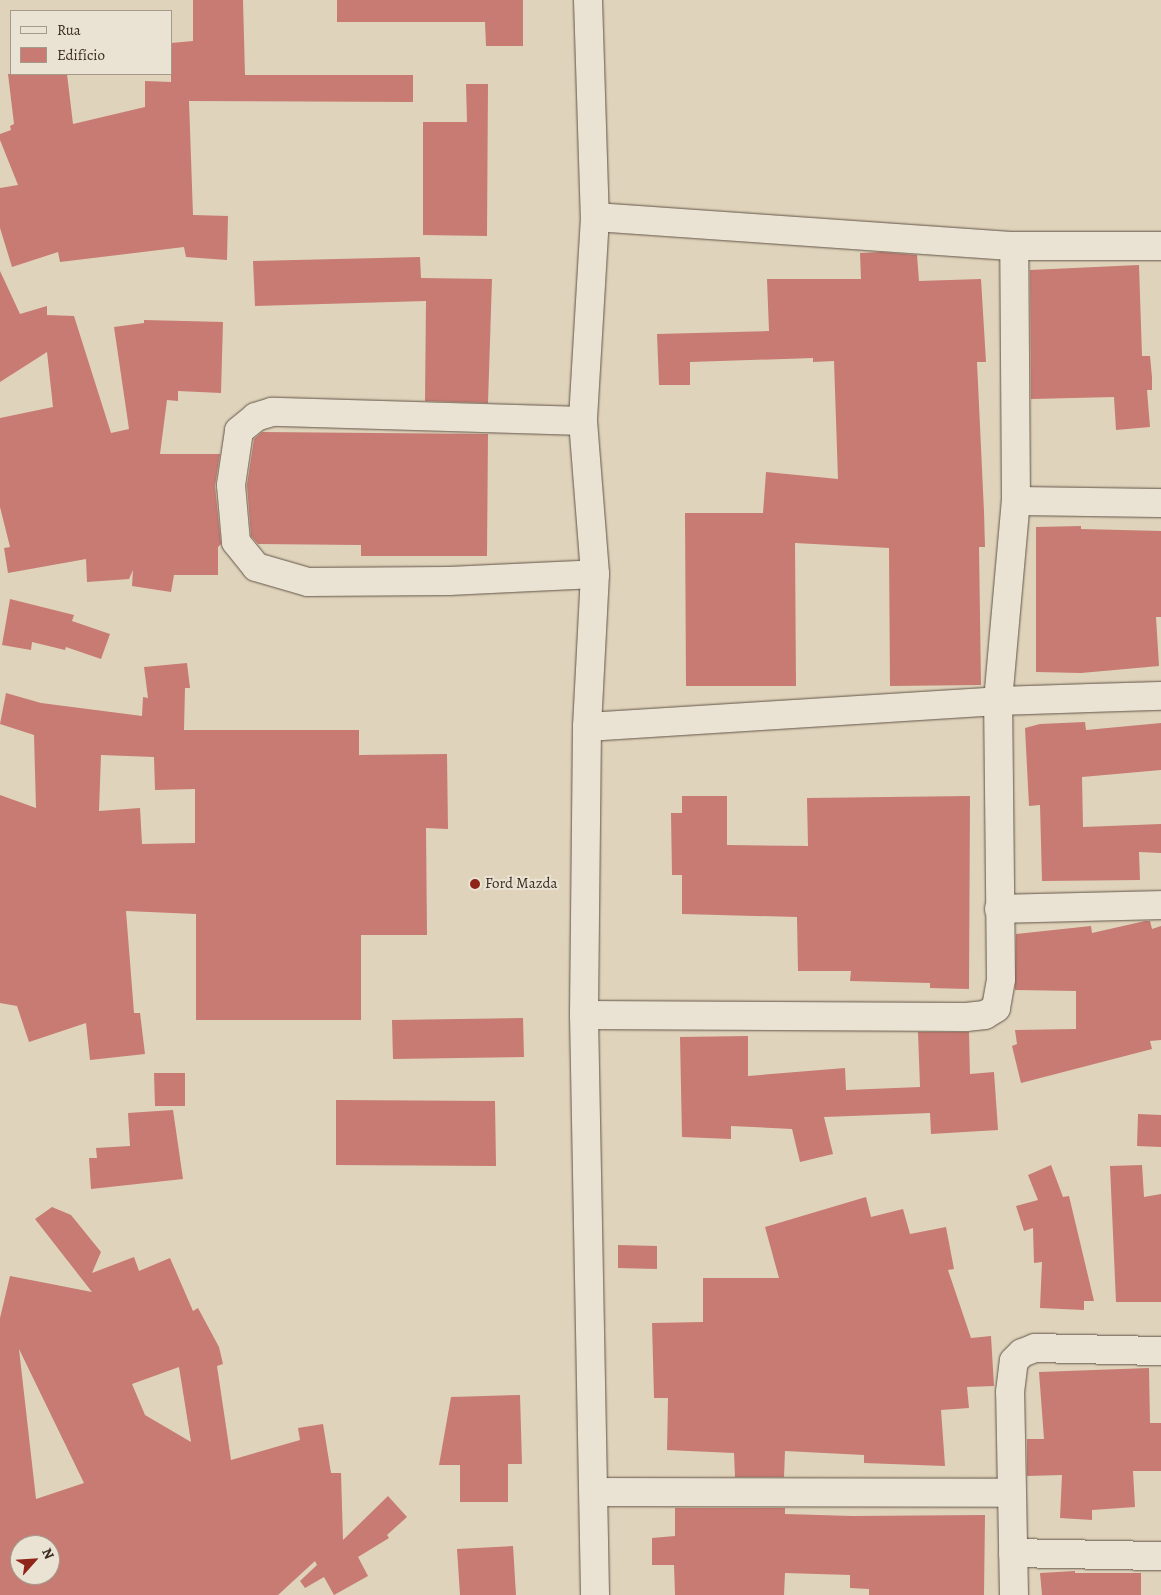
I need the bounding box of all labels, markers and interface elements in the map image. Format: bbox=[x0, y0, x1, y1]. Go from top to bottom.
legend bbox=[10, 10, 172, 75]
text: Rua bbox=[57, 20, 81, 40]
text: Edifício bbox=[57, 45, 105, 65]
place label: Ford Mazda bbox=[485, 875, 558, 893]
marker: Ford Mazda bbox=[469, 878, 481, 890]
north arrow bbox=[10, 1535, 60, 1585]
text: N bbox=[37, 1545, 59, 1562]

